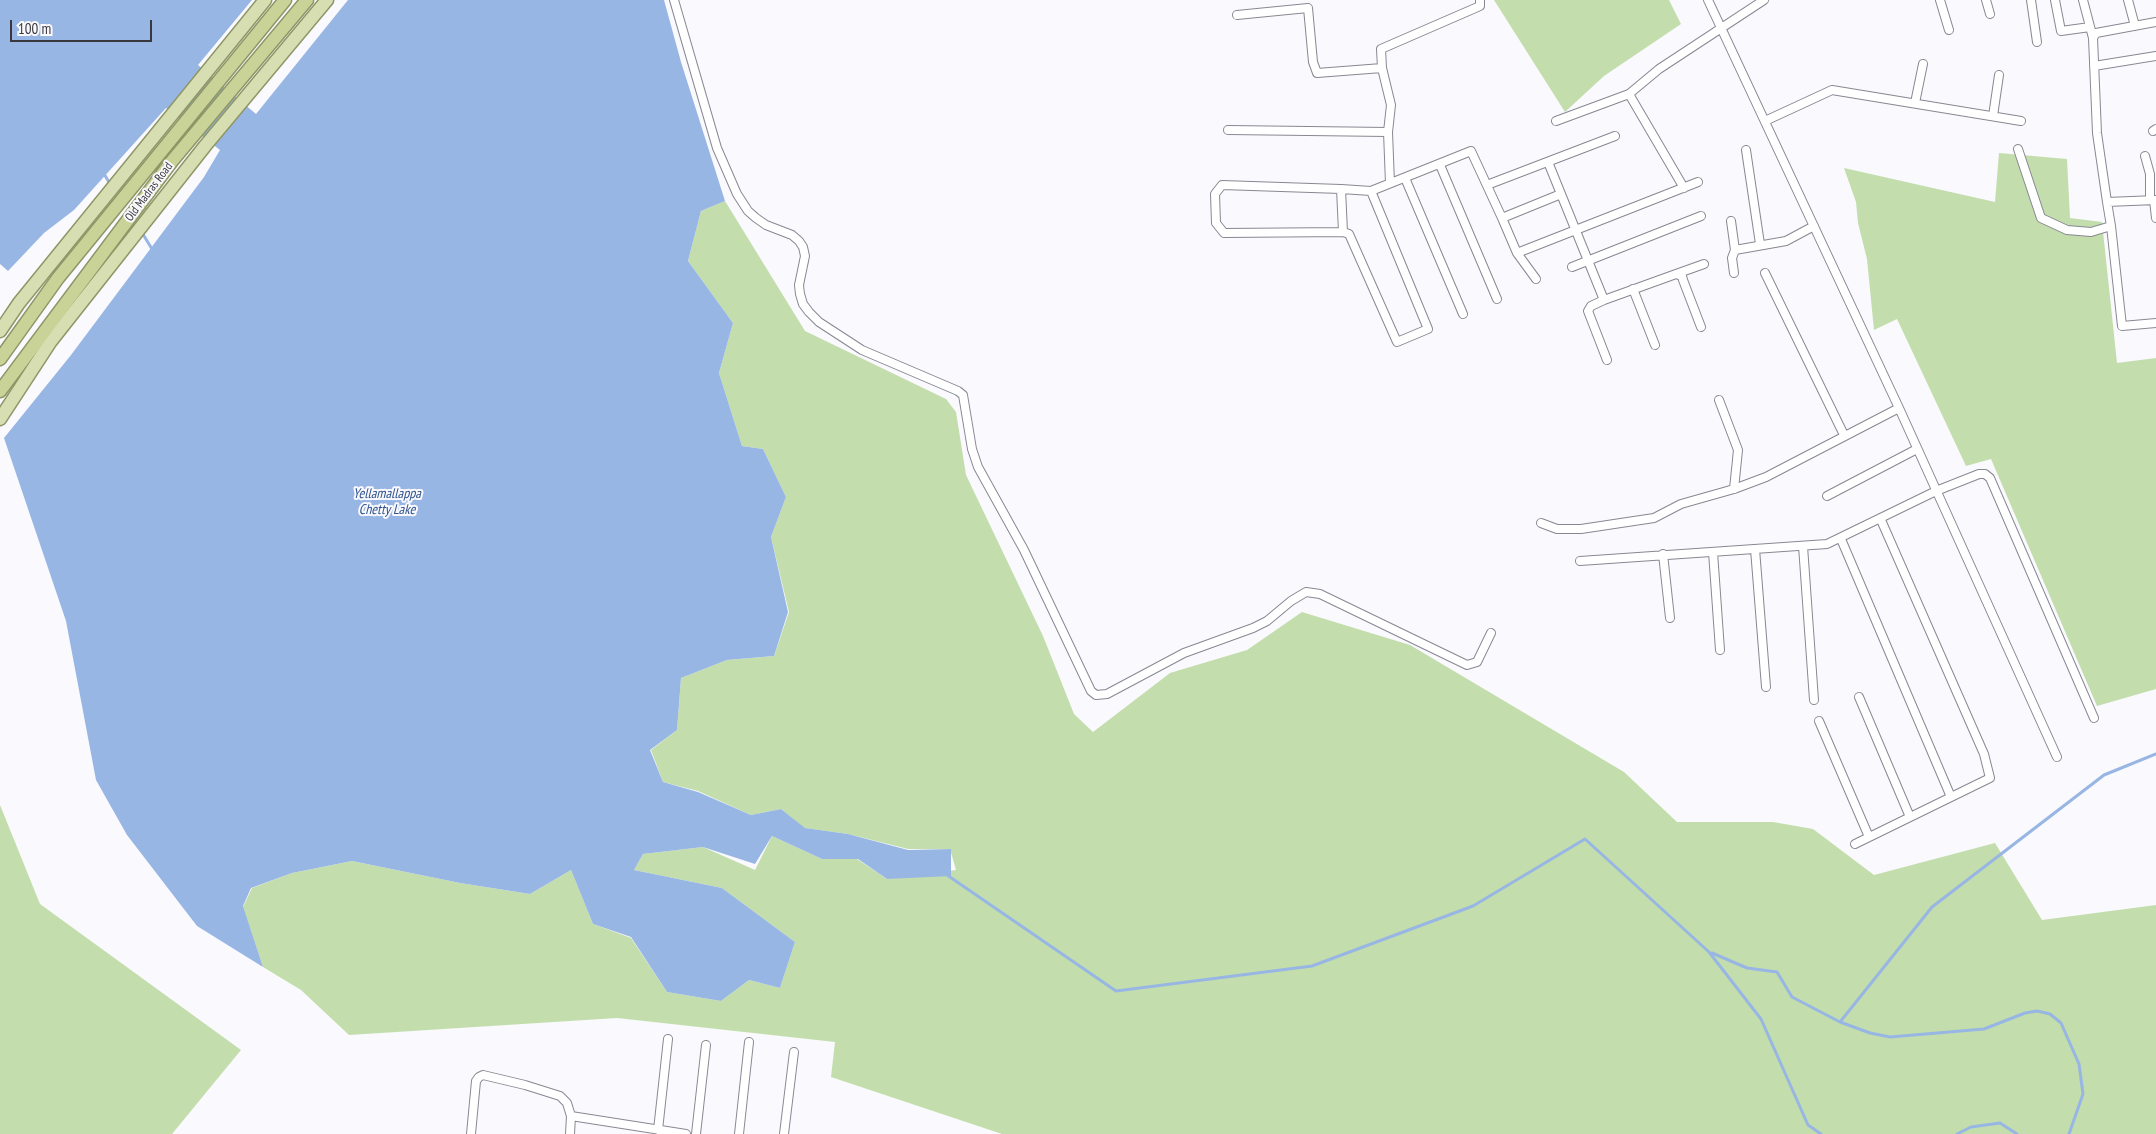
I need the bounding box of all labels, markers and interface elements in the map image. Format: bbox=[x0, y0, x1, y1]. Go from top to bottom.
scale bar bbox=[12, 10, 155, 42]
text: 100 m bbox=[18, 19, 51, 38]
street label: Old Madras Road bbox=[122, 160, 176, 224]
water label: Yellamallappa Chetty Lake bbox=[353, 486, 421, 518]

